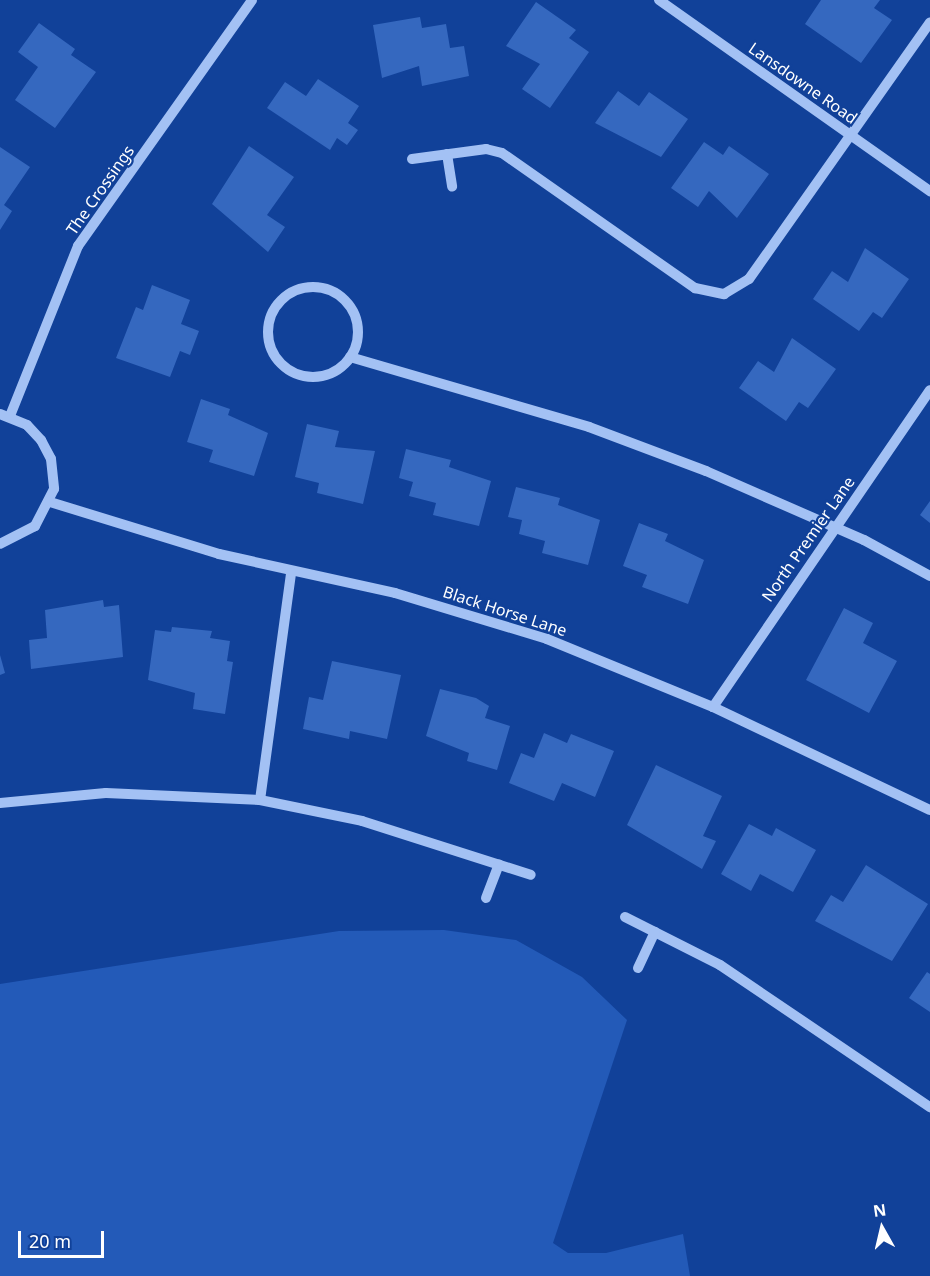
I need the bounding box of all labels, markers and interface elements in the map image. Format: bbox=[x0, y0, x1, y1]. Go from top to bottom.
street label: Lansdowne Road bbox=[745, 38, 861, 128]
street label: The Crossings bbox=[62, 142, 138, 238]
street label: North Premier Lane bbox=[758, 473, 858, 605]
street label: Black Horse Lane bbox=[441, 582, 569, 640]
north arrow bbox=[852, 1198, 912, 1258]
text: N bbox=[872, 1198, 887, 1222]
scale bar bbox=[21, 1219, 106, 1257]
text: 20 m bbox=[29, 1229, 71, 1253]

